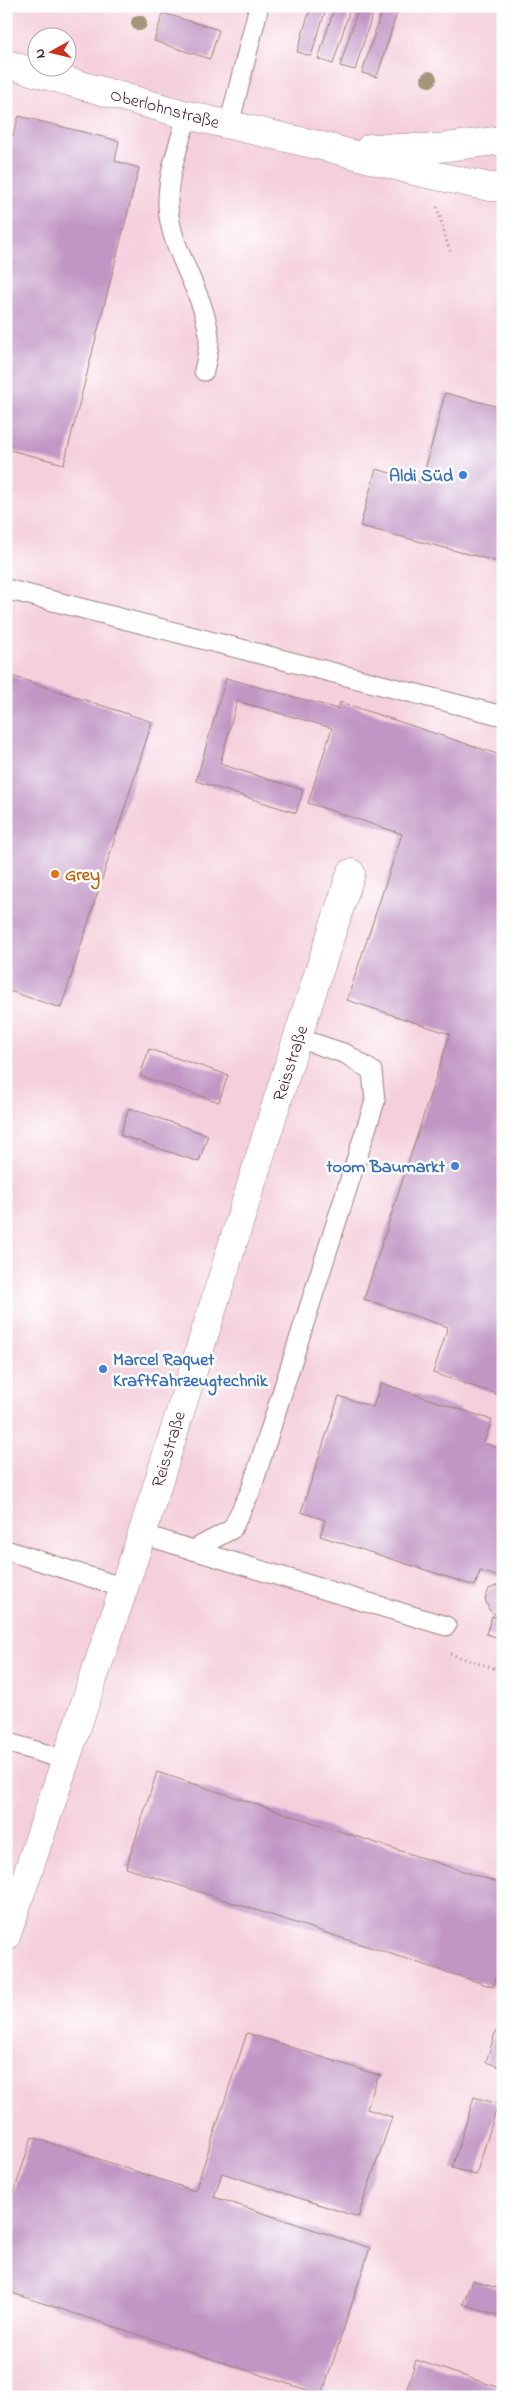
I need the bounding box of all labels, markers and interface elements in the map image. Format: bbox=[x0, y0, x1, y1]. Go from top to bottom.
north arrow bbox=[28, 28, 78, 78]
text: N bbox=[30, 47, 52, 60]
street label: Oberlohnstraße bbox=[107, 83, 223, 137]
place label: Aldi Süd bbox=[389, 464, 454, 490]
marker: Aldi Süd bbox=[457, 469, 469, 481]
place label: Grey bbox=[65, 863, 100, 890]
marker: Grey bbox=[49, 868, 61, 880]
street label: Reisstraße bbox=[267, 1021, 317, 1105]
place label: toom Baumarkt bbox=[325, 1155, 446, 1181]
marker: toom Baumarkt bbox=[449, 1160, 461, 1172]
place label: Marcel Raquet Kraftfahrzeugtechnik bbox=[113, 1348, 269, 1396]
marker: Marcel Raquet Kraftfahrzeugtechnik bbox=[97, 1363, 109, 1375]
street label: Reisstraße bbox=[146, 1407, 194, 1491]

